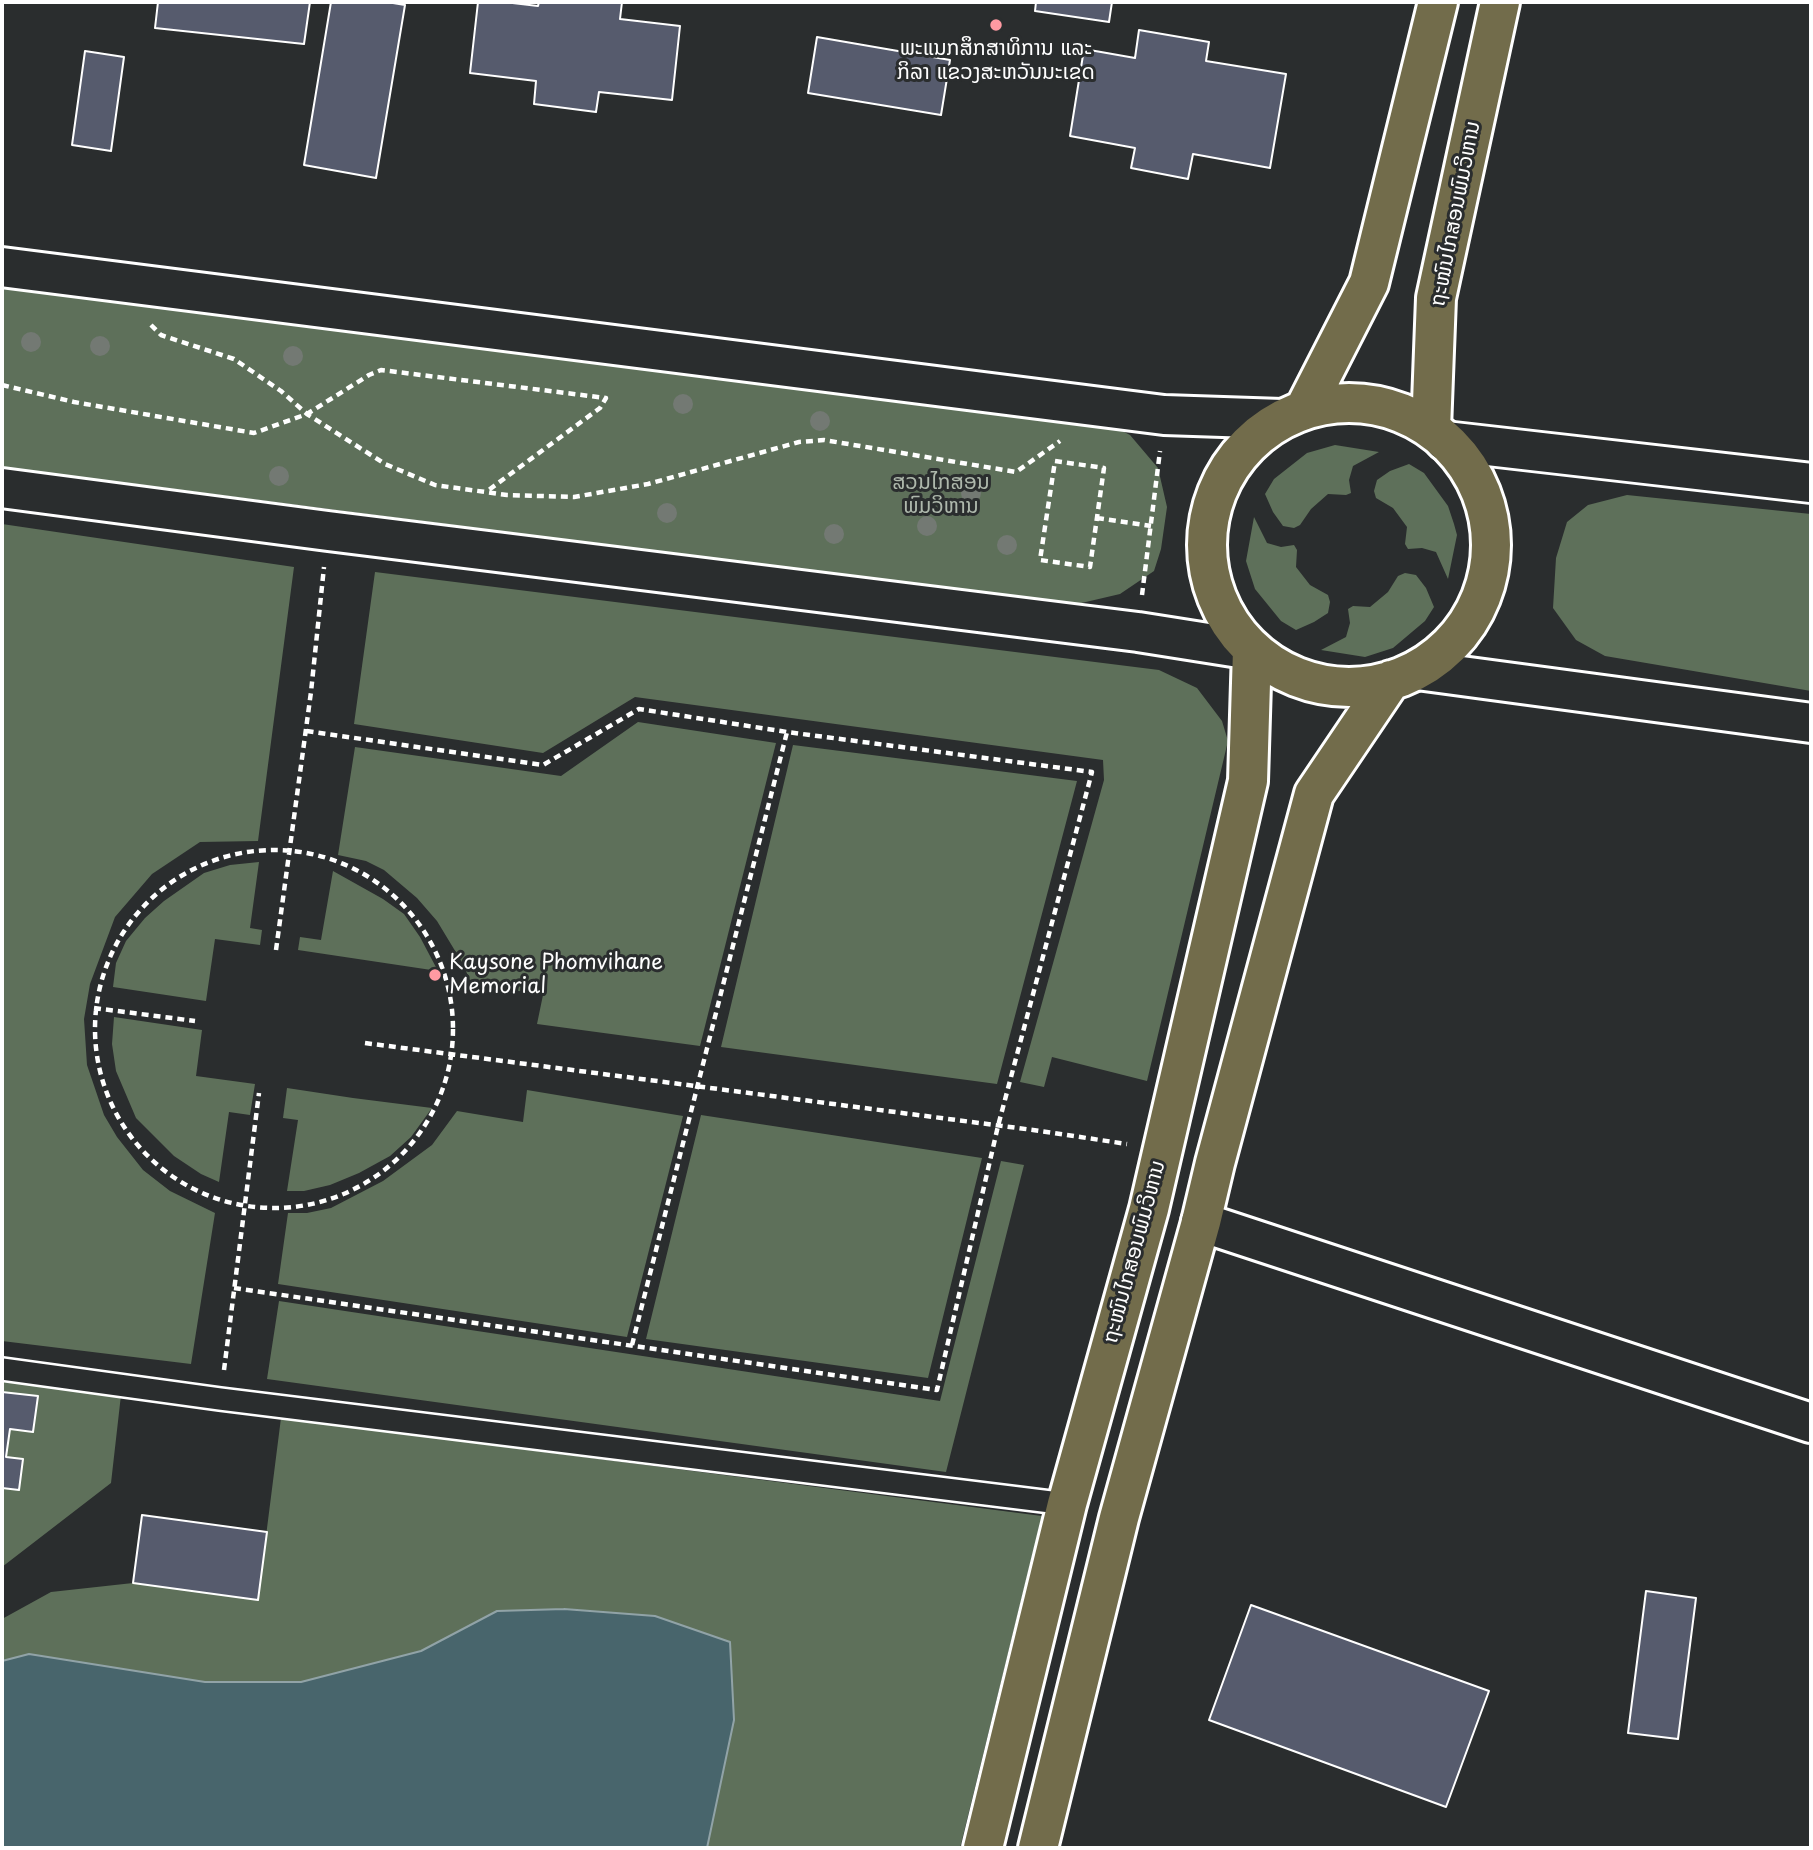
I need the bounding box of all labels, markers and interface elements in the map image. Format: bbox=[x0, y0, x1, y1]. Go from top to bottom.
marker: ພະແນກສຶກສາທິການ ແລະ ກິລາ ແຂວງສະຫວັນນະເຂດ bbox=[988, 17, 1004, 33]
place label: ພະແນກສຶກສາທິການ ແລະ ກິລາ ແຂວງສະຫວັນນະເຂດ bbox=[897, 36, 1095, 86]
street label: ຖະໜົນໄກສອນພົມວິຫານ bbox=[1426, 119, 1486, 309]
park label: ສວນໄກສອນ ພົມວິຫານ bbox=[892, 470, 990, 520]
place label: Kaysone Phomvihane Memorial bbox=[449, 950, 663, 1000]
marker: Kaysone Phomvihane Memorial bbox=[427, 967, 443, 983]
street label: ຖະໜົນໄກສອນພົມວິຫານ bbox=[1098, 1158, 1172, 1346]

